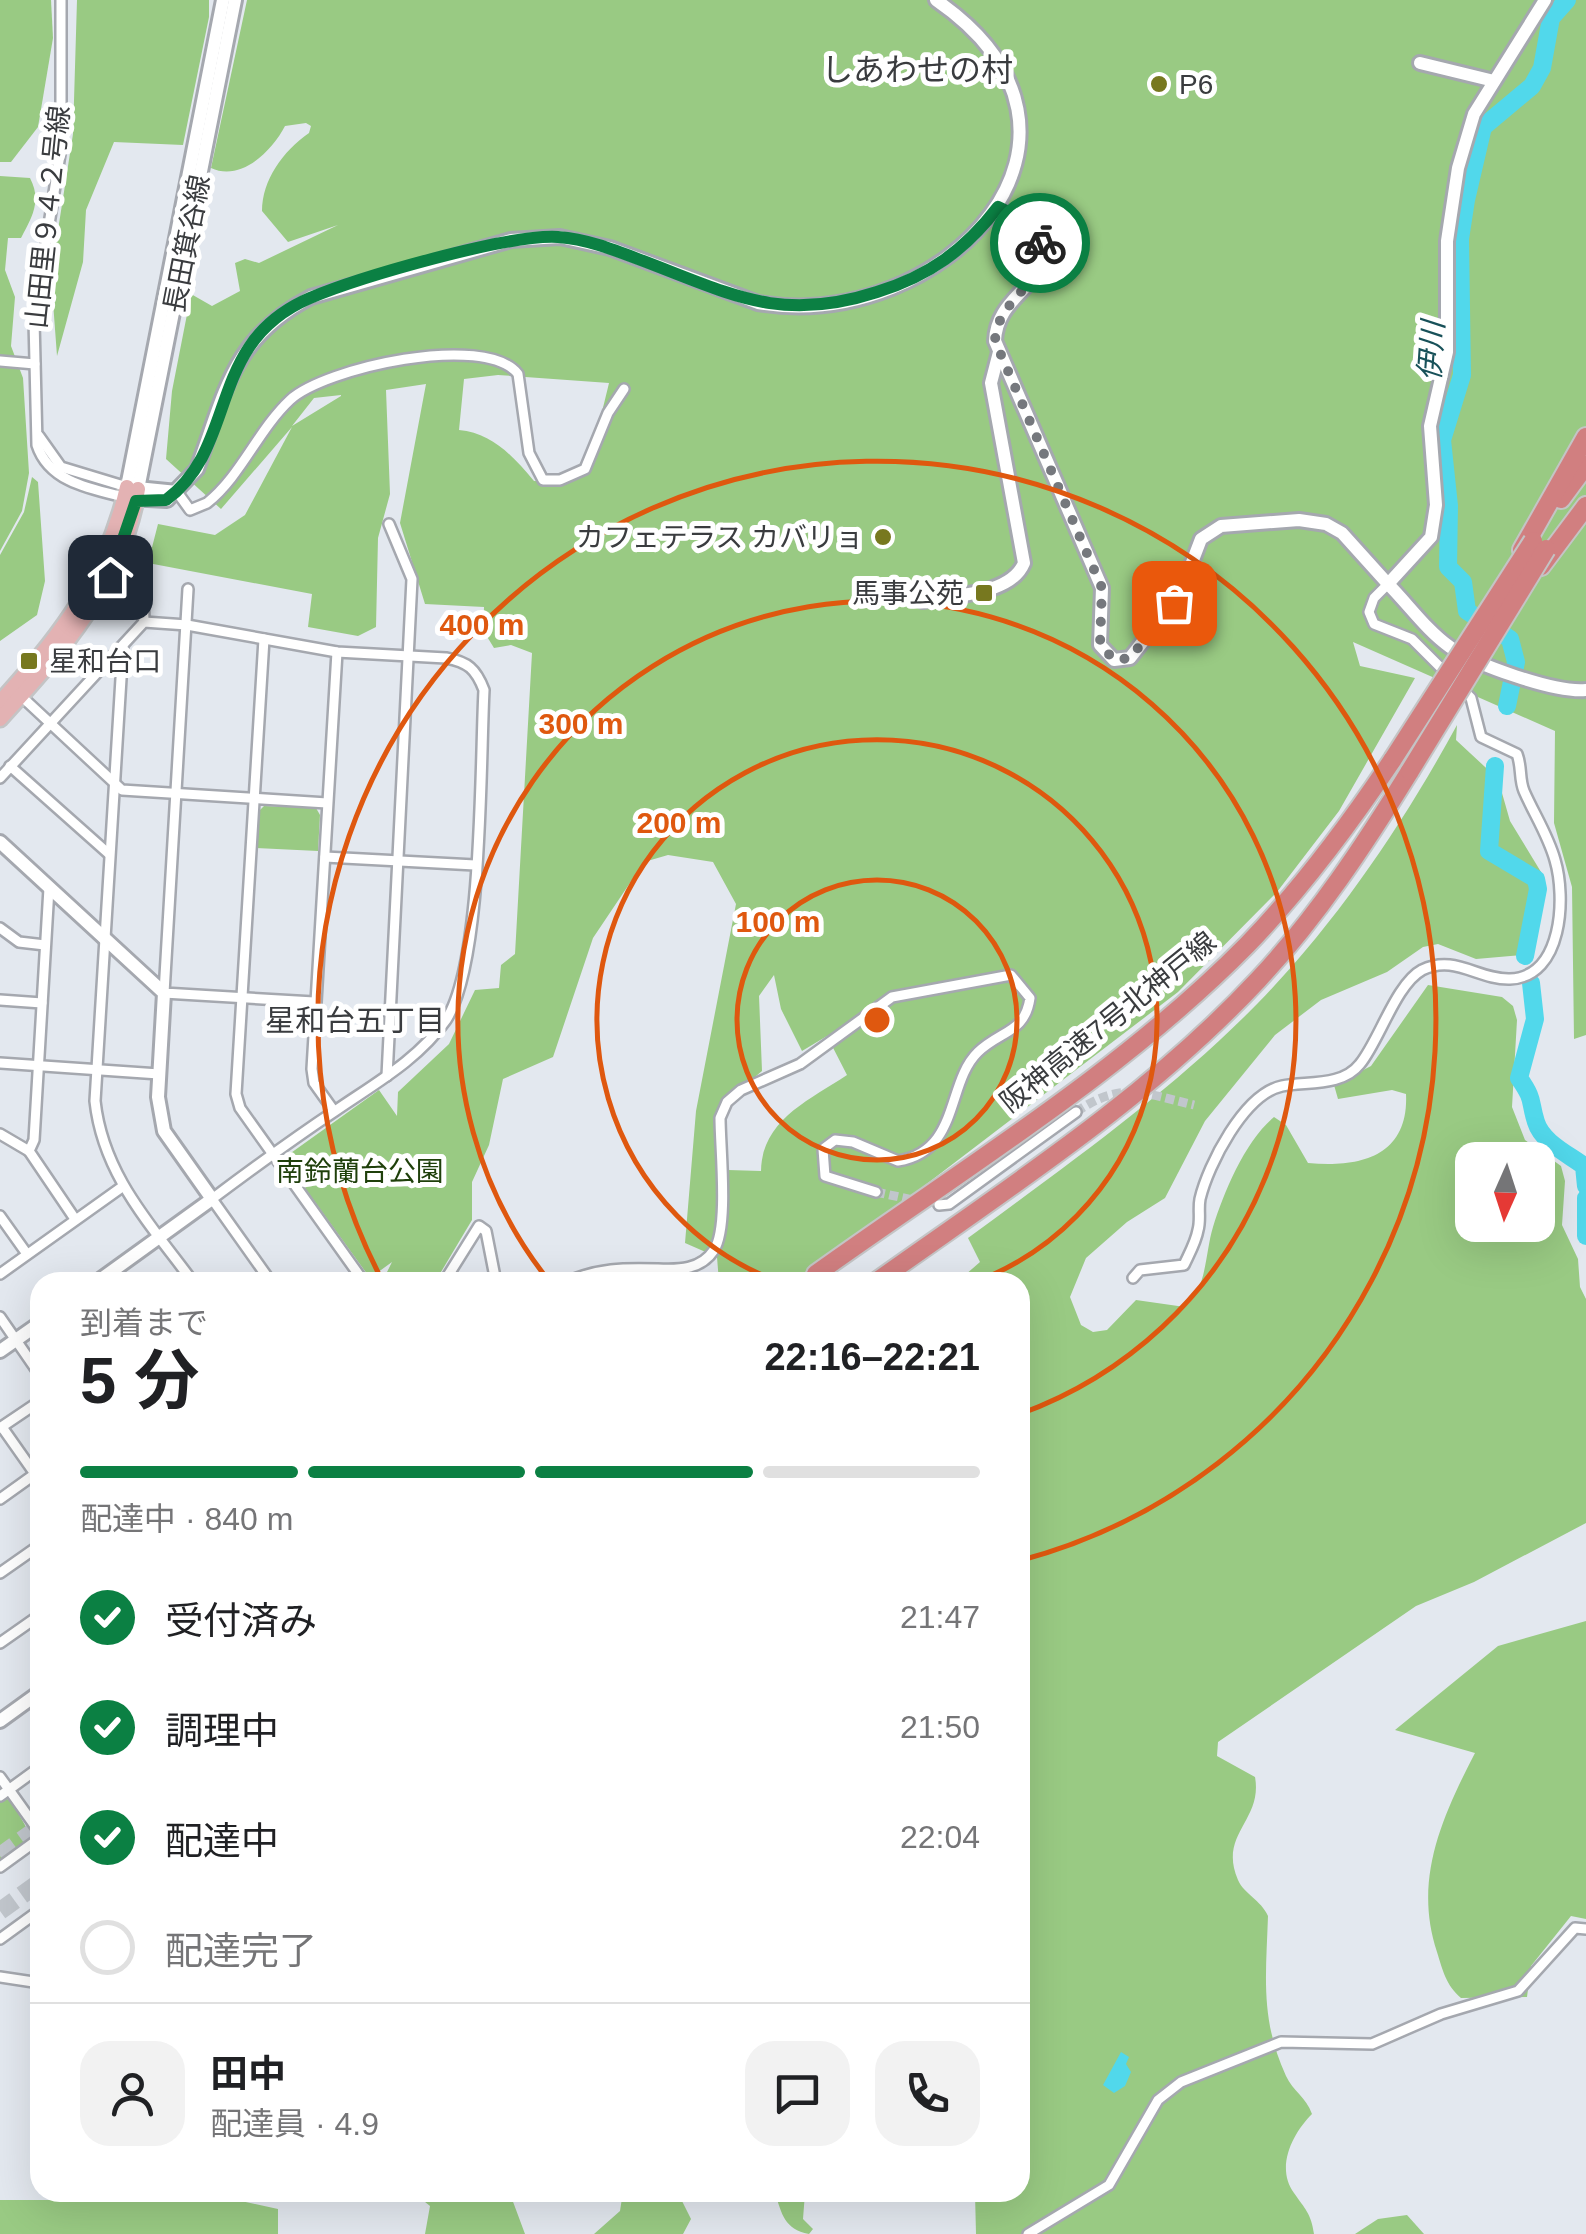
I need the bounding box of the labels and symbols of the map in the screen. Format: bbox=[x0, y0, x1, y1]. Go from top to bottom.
district label: しあわせの村 bbox=[821, 52, 1013, 88]
place label: P6 bbox=[1179, 69, 1213, 100]
marker: P6 bbox=[1148, 73, 1170, 95]
street label: 山田里９４２号線 bbox=[21, 104, 75, 330]
street label: 長田箕谷線 bbox=[158, 172, 216, 316]
courier bbox=[990, 193, 1090, 293]
water label: 伊川 bbox=[1412, 317, 1450, 382]
place label: カフェテラス カバリョ bbox=[576, 522, 863, 553]
marker: カフェテラス カバリョ bbox=[872, 526, 894, 548]
pin bbox=[68, 535, 153, 620]
pin bbox=[1132, 561, 1217, 646]
place label: 馬事公苑 bbox=[852, 578, 964, 609]
marker: 馬事公苑 bbox=[973, 582, 995, 604]
text: 400 m bbox=[439, 608, 525, 641]
place label: 星和台口 bbox=[49, 646, 161, 677]
marker: 星和台口 bbox=[18, 650, 40, 672]
text: 300 m bbox=[538, 707, 624, 740]
text: 200 m bbox=[636, 806, 722, 839]
text: 100 m bbox=[735, 905, 821, 938]
street label: 阪神高速7号北神戸線 bbox=[994, 926, 1222, 1118]
centre of rings bbox=[859, 1002, 895, 1038]
district label: 星和台五丁目 bbox=[265, 1004, 445, 1037]
north arrow bbox=[1455, 1142, 1555, 1242]
park label: 南鈴蘭台公園 bbox=[276, 1156, 444, 1187]

